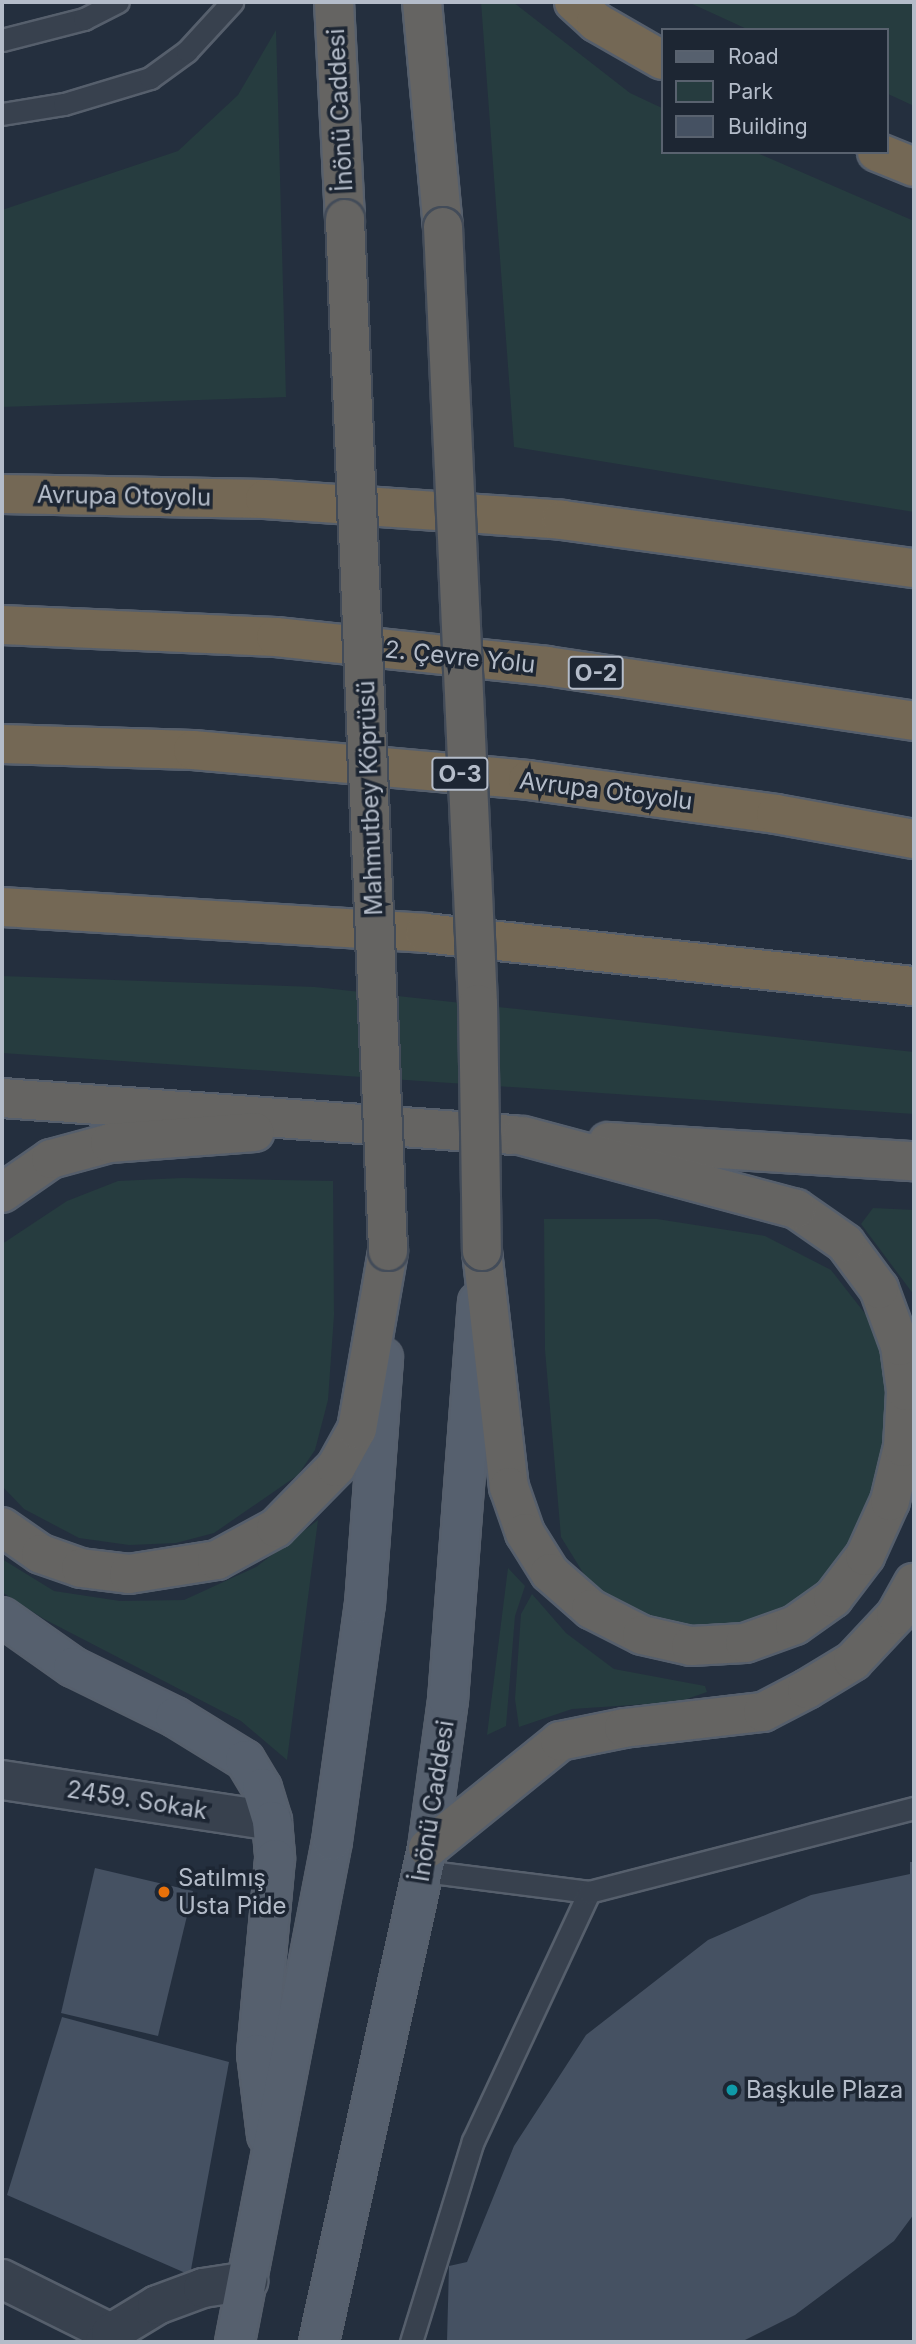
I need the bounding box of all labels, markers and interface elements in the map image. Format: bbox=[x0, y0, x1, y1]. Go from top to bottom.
street label: İnönü Caddesi bbox=[321, 28, 359, 192]
legend bbox=[660, 28, 888, 154]
text: Road bbox=[728, 44, 779, 69]
text: Park bbox=[728, 79, 773, 104]
text: Building bbox=[728, 114, 808, 139]
street label: Avrupa Otoyolu bbox=[37, 480, 211, 512]
street label: 2. Çevre Yolu bbox=[383, 635, 537, 679]
road number: O-2 bbox=[566, 653, 626, 692]
street label: Mahmutbey Köprüsü bbox=[352, 680, 388, 916]
road number: O-3 bbox=[430, 754, 490, 794]
street label: Avrupa Otoyolu bbox=[518, 766, 694, 816]
street label: İnönü Caddesi bbox=[406, 1718, 460, 1884]
street label: 2459. Sokak bbox=[65, 1775, 209, 1825]
place label: Satılmış Usta Pide bbox=[178, 1864, 287, 1920]
marker: Satılmış Usta Pide bbox=[156, 1884, 172, 1900]
place label: Başkule Plaza bbox=[746, 2076, 903, 2104]
marker: Başkule Plaza bbox=[724, 2082, 740, 2098]

